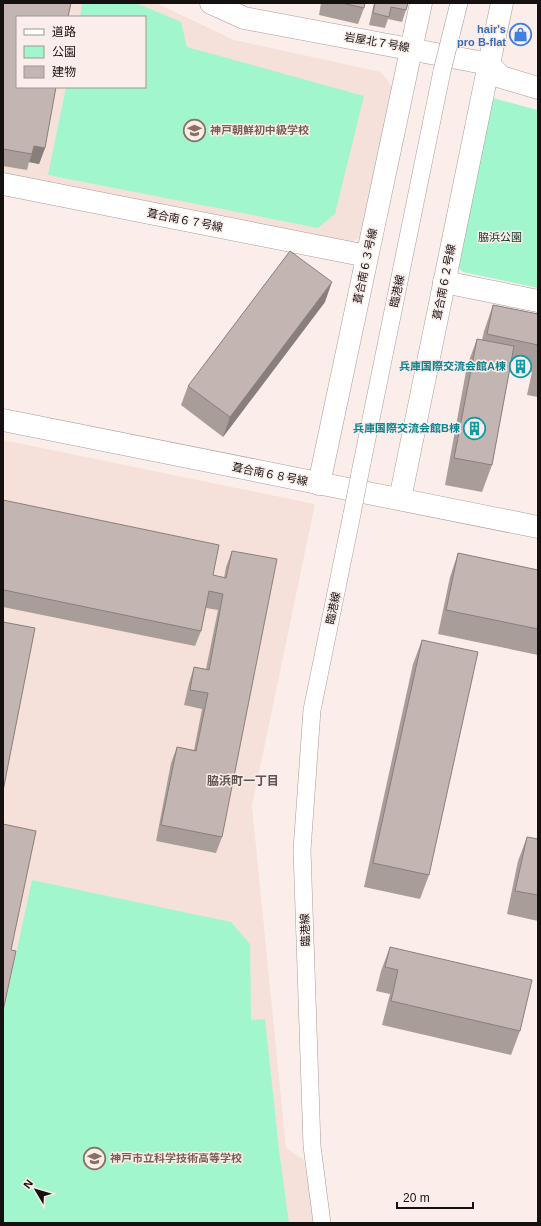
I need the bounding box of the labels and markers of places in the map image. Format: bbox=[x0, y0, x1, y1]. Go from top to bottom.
shop icon: hair's pro B-flat bbox=[508, 22, 534, 48]
place label: hair's pro B-flat bbox=[457, 23, 506, 48]
school or university icon: 神戸朝鮮初中級学校 bbox=[181, 117, 207, 143]
place label: 神戸朝鮮初中級学校 bbox=[210, 124, 309, 136]
building icon: 兵庫国際交流会館A棟 bbox=[508, 353, 534, 379]
place label: 兵庫国際交流会館A棟 bbox=[399, 360, 506, 372]
building icon: 兵庫国際交流会館B棟 bbox=[462, 415, 488, 441]
place label: 兵庫国際交流会館B棟 bbox=[353, 422, 460, 434]
school or university icon: 神戸市立科学技術高等学校 bbox=[82, 1145, 108, 1171]
place label: 神戸市立科学技術高等学校 bbox=[110, 1152, 242, 1164]

